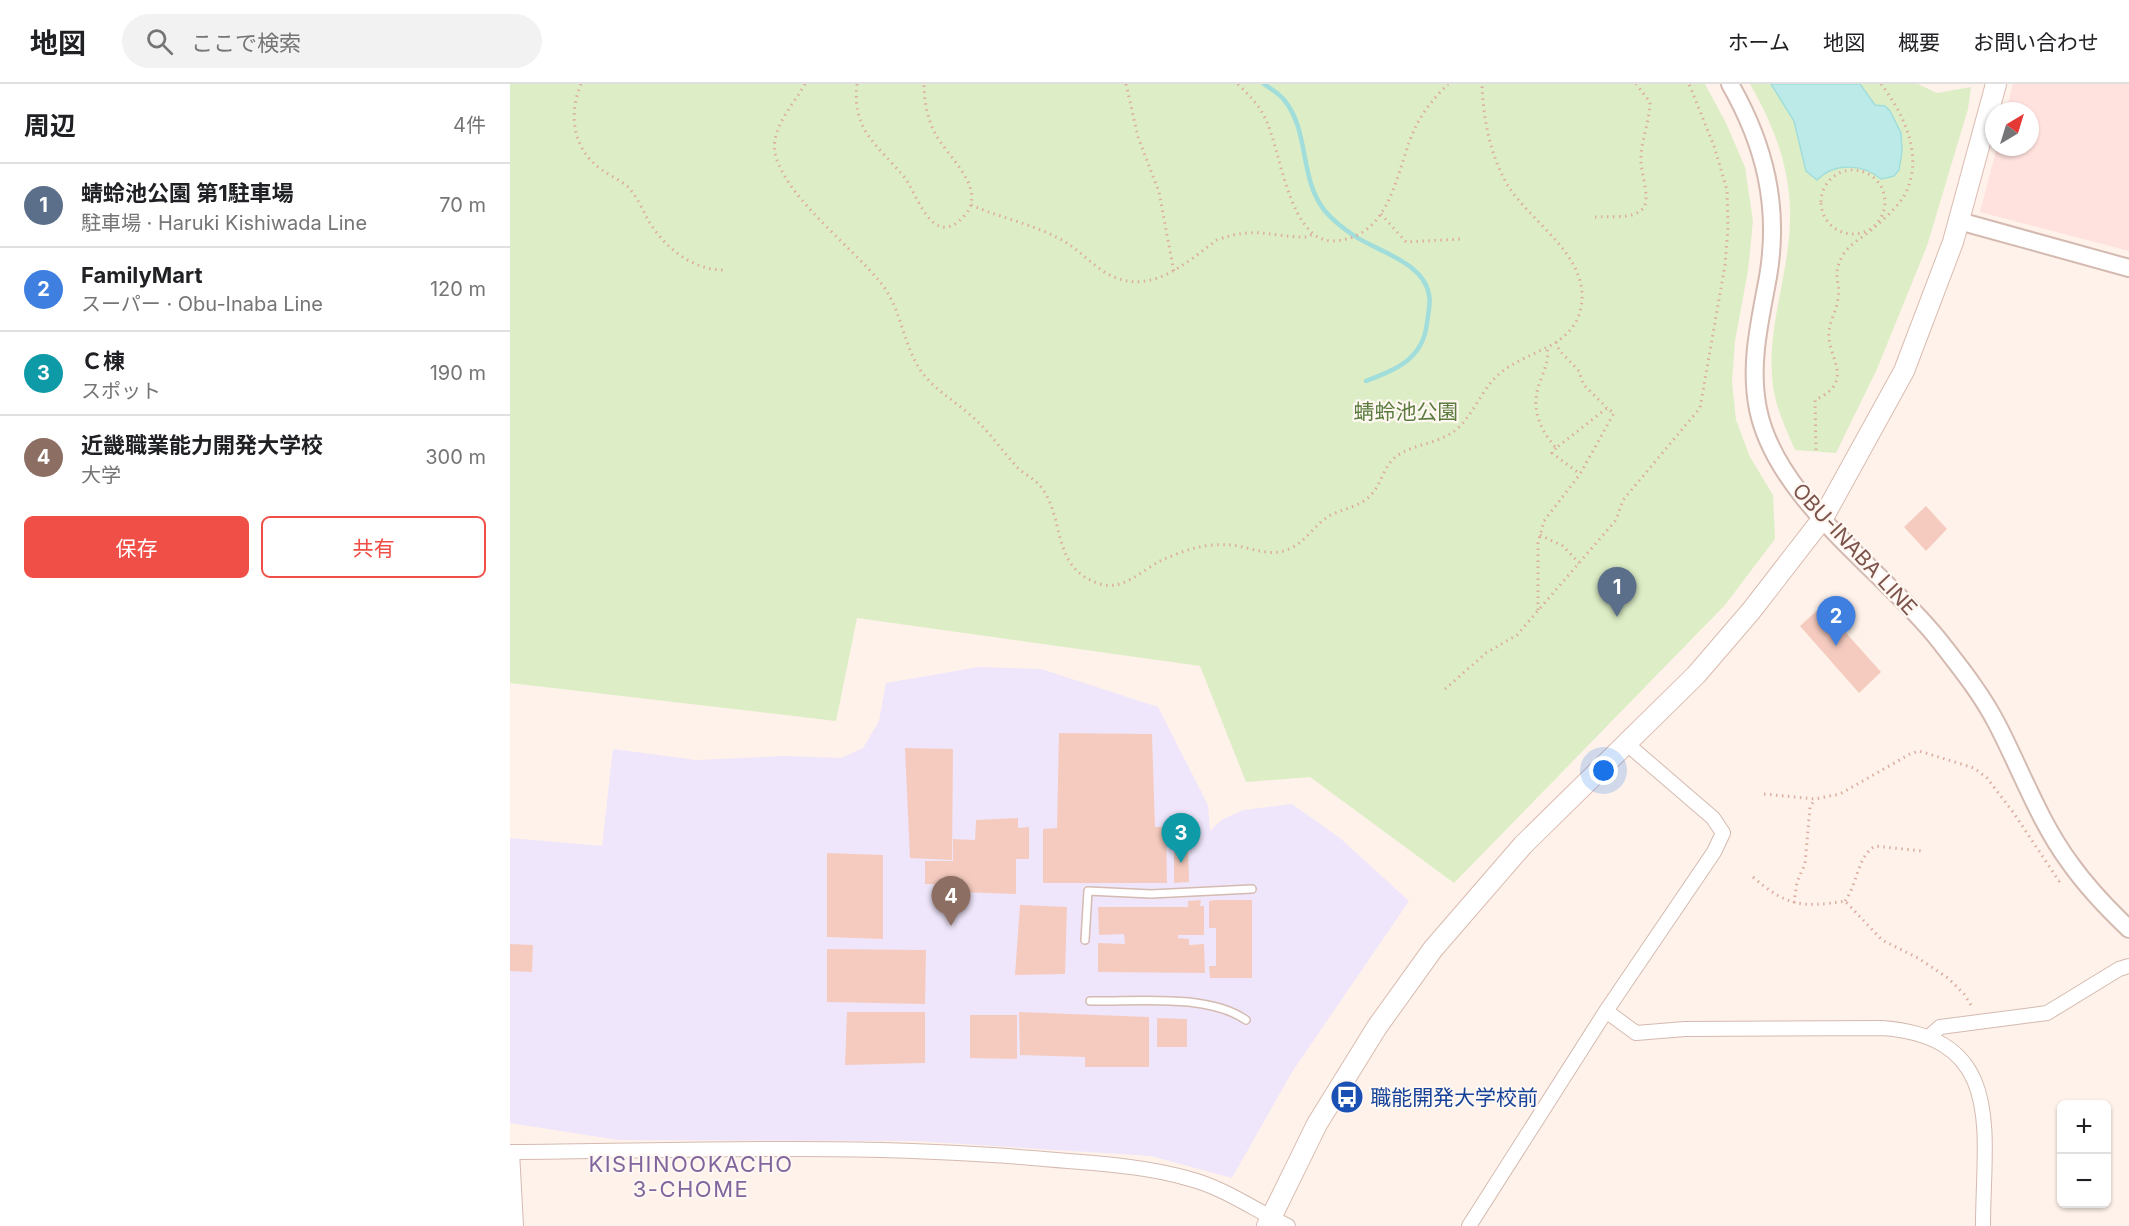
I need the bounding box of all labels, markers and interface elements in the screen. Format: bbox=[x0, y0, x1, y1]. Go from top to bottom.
search box bbox=[122, 14, 542, 68]
icon: search bbox=[143, 25, 176, 58]
text: 地図 bbox=[30, 26, 86, 60]
text: ここで検索 bbox=[191, 30, 301, 56]
text: ホーム bbox=[1728, 30, 1790, 55]
text: 地図 bbox=[1823, 30, 1865, 55]
text: 概要 bbox=[1898, 30, 1940, 55]
text: お問い合わせ bbox=[1973, 30, 2099, 55]
north arrow bbox=[1985, 102, 2039, 156]
text: 周辺 bbox=[24, 110, 76, 141]
text: 4件 bbox=[453, 113, 486, 137]
text: 蜻蛉池公園 第1駐車場 bbox=[81, 180, 294, 206]
text: 1 bbox=[39, 193, 48, 217]
text: 70 m bbox=[439, 193, 486, 217]
text: 駐車場 · Haruki Kishiwada Line bbox=[81, 211, 367, 235]
text: FamilyMart bbox=[81, 262, 203, 288]
text: 2 bbox=[37, 277, 50, 301]
text: 120 m bbox=[430, 277, 486, 301]
text: スーパー · Obu-Inaba Line bbox=[81, 292, 323, 316]
text: Ｃ棟 bbox=[81, 348, 125, 374]
text: 3 bbox=[37, 361, 50, 385]
text: 190 m bbox=[430, 361, 486, 385]
text: スポット bbox=[81, 379, 161, 403]
park label: 蜻蛉池公園 bbox=[1354, 399, 1459, 424]
text: 近畿職業能力開発大学校 bbox=[81, 432, 323, 458]
text: 4 bbox=[37, 445, 50, 469]
text: 300 m bbox=[425, 445, 486, 469]
text: 大学 bbox=[81, 463, 121, 487]
street label: OBU-INABA LINE bbox=[1787, 478, 1923, 620]
button: 保存 bbox=[24, 516, 249, 578]
button: 共有 bbox=[261, 516, 486, 578]
pin: 1 bbox=[1598, 568, 1636, 617]
pin: 2 bbox=[1816, 596, 1856, 646]
your location bbox=[1589, 756, 1618, 785]
pin: 3 bbox=[1162, 814, 1200, 863]
pin: 4 bbox=[932, 876, 970, 926]
bus stop icon: 職能開発大学校前 bbox=[1329, 1079, 1365, 1115]
place label: 職能開発大学校前 bbox=[1370, 1085, 1538, 1110]
map controls bbox=[2057, 1100, 2111, 1208]
button: + bbox=[2057, 1100, 2111, 1154]
district label: KISHINOOKACHO 3-CHOME bbox=[588, 1151, 794, 1202]
button: − bbox=[2057, 1154, 2111, 1208]

